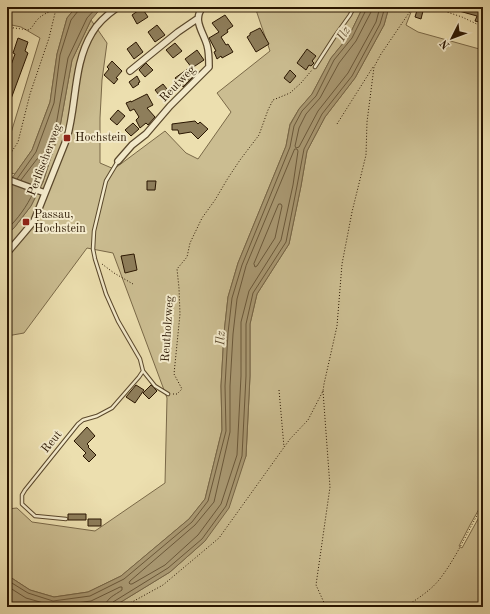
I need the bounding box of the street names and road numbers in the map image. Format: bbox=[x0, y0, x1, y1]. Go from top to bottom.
street label: Reutweg bbox=[158, 63, 198, 105]
street label: Perlfischerweg bbox=[26, 122, 64, 198]
street label: Reutholzweg bbox=[160, 295, 176, 363]
street label: Reut bbox=[40, 429, 64, 455]

